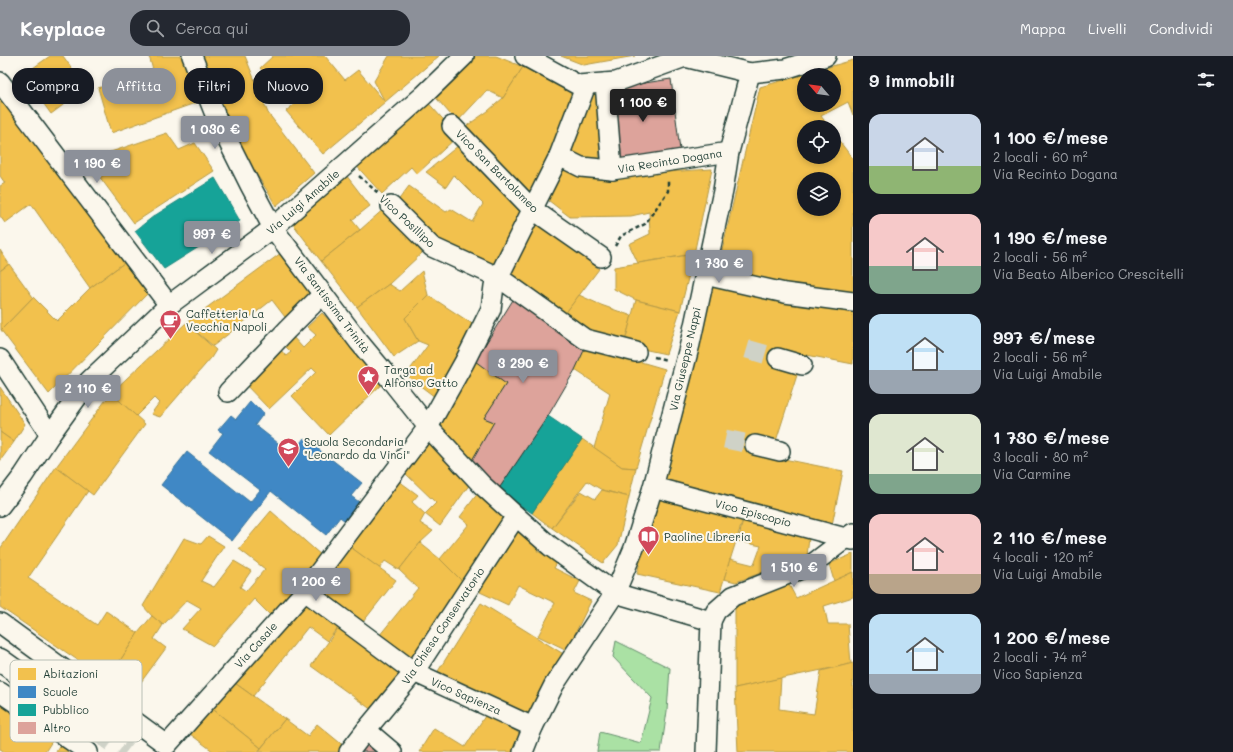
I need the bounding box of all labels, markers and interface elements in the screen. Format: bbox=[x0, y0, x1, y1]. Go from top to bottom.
search box bbox=[130, 10, 410, 46]
text: Keyplace bbox=[20, 16, 106, 41]
icon: search bbox=[144, 17, 166, 39]
text: Cerca qui bbox=[176, 18, 248, 38]
text: Mappa bbox=[1020, 19, 1066, 38]
text: Livelli bbox=[1088, 19, 1127, 38]
text: Condividi bbox=[1149, 19, 1213, 38]
chip: Compra bbox=[12, 68, 94, 104]
chip: Affitta bbox=[102, 68, 176, 104]
chip: Filtri bbox=[184, 68, 245, 104]
chip: Nuovo bbox=[253, 68, 323, 104]
north arrow bbox=[797, 68, 841, 112]
map controls bbox=[797, 68, 841, 216]
text: 9 immobili bbox=[869, 69, 955, 91]
icon: filters bbox=[1195, 69, 1217, 91]
pin: 1 100 € bbox=[606, 89, 680, 123]
text: 1 100 € bbox=[619, 93, 667, 110]
pin: 1 030 € bbox=[178, 116, 252, 150]
text: 1 030 € bbox=[190, 120, 240, 137]
button: locate bbox=[797, 120, 841, 164]
street label: Vico San Bartolomeo bbox=[453, 126, 542, 216]
text: 1 100 €/mese bbox=[993, 126, 1108, 148]
icon: home bbox=[901, 130, 949, 178]
street label: Via Recinto Dogana bbox=[617, 145, 723, 176]
text: 2 locali · 60 m² bbox=[993, 148, 1088, 165]
pin: 1 190 € bbox=[60, 150, 134, 184]
text: 1 190 € bbox=[73, 154, 121, 171]
text: Via Recinto Dogana bbox=[993, 165, 1118, 182]
street label: Via Luigi Amabile bbox=[263, 166, 343, 238]
button: layers bbox=[797, 172, 841, 216]
street label: Vico Posillipo bbox=[376, 191, 439, 251]
pin: 997 € bbox=[184, 221, 240, 255]
text: 997 € bbox=[193, 225, 231, 242]
text: 1 190 €/mese bbox=[993, 226, 1108, 248]
icon: home bbox=[901, 230, 949, 278]
text: 2 locali · 56 m² bbox=[993, 248, 1087, 265]
pin: 1 730 € bbox=[682, 250, 756, 284]
street label: Via Santissima Trinità bbox=[291, 253, 374, 356]
text: 1 730 € bbox=[694, 254, 744, 271]
text: Via Beato Alberico Crescitelli bbox=[993, 265, 1184, 282]
street label: Via Giuseppe Nappi bbox=[665, 305, 704, 412]
place label: Caffetteria La Vecchia Napoli bbox=[186, 306, 267, 334]
cafe icon: Caffetteria La Vecchia Napoli bbox=[157, 307, 183, 340]
text: 997 €/mese bbox=[993, 326, 1095, 348]
icon: home bbox=[901, 330, 949, 378]
text: 2 locali · 56 m² bbox=[993, 348, 1087, 365]
pin: 3 290 € bbox=[486, 350, 560, 384]
text: 3 290 € bbox=[497, 354, 549, 371]
place label: Targa ad Alfonso Gatto bbox=[384, 362, 458, 390]
place icon: Targa ad Alfonso Gatto bbox=[356, 363, 382, 396]
text: Via Luigi Amabile bbox=[993, 365, 1102, 382]
pin: 2 110 € bbox=[51, 375, 125, 409]
text: 2 110 € bbox=[64, 379, 112, 396]
text: 1 730 €/mese bbox=[993, 426, 1109, 448]
icon: home bbox=[901, 430, 949, 478]
place label: Scuola Secondaria "Leonardo da Vinci" bbox=[304, 434, 410, 462]
school or university icon: Scuola Secondaria "Leonardo da Vinci" bbox=[275, 435, 301, 468]
text: 3 locali · 80 m² bbox=[993, 448, 1088, 465]
text: Via Carmine bbox=[993, 465, 1071, 482]
street label: Vico Episcopio bbox=[713, 495, 793, 530]
library icon: Paoline Libreria bbox=[635, 524, 661, 557]
text: 2 110 €/mese bbox=[993, 526, 1107, 548]
place label: Paoline Libreria bbox=[664, 529, 751, 544]
icon: home bbox=[901, 530, 949, 578]
text: 4 locali · 120 m² bbox=[993, 548, 1093, 565]
pin: 1 510 € bbox=[757, 554, 831, 588]
text: 1 510 € bbox=[770, 558, 818, 575]
street label: Via Chiesa Conservatorio bbox=[398, 564, 488, 687]
text: Via Luigi Amabile bbox=[993, 565, 1102, 582]
pin: 1 200 € bbox=[279, 568, 353, 602]
text: 1 200 € bbox=[291, 572, 341, 589]
street label: Via Casale bbox=[231, 618, 280, 671]
text: 1 200 €/mese bbox=[993, 626, 1110, 648]
icon: home bbox=[901, 630, 949, 678]
text: 2 locali · 74 m² bbox=[993, 648, 1087, 665]
legend bbox=[10, 660, 142, 742]
text: Vico Sapienza bbox=[993, 665, 1083, 682]
text: Abitazioni bbox=[43, 666, 98, 681]
street label: Vico Sapienza bbox=[428, 673, 504, 718]
text: Scuole bbox=[43, 684, 78, 699]
text: Pubblico bbox=[43, 702, 89, 717]
text: Altro bbox=[43, 720, 71, 735]

